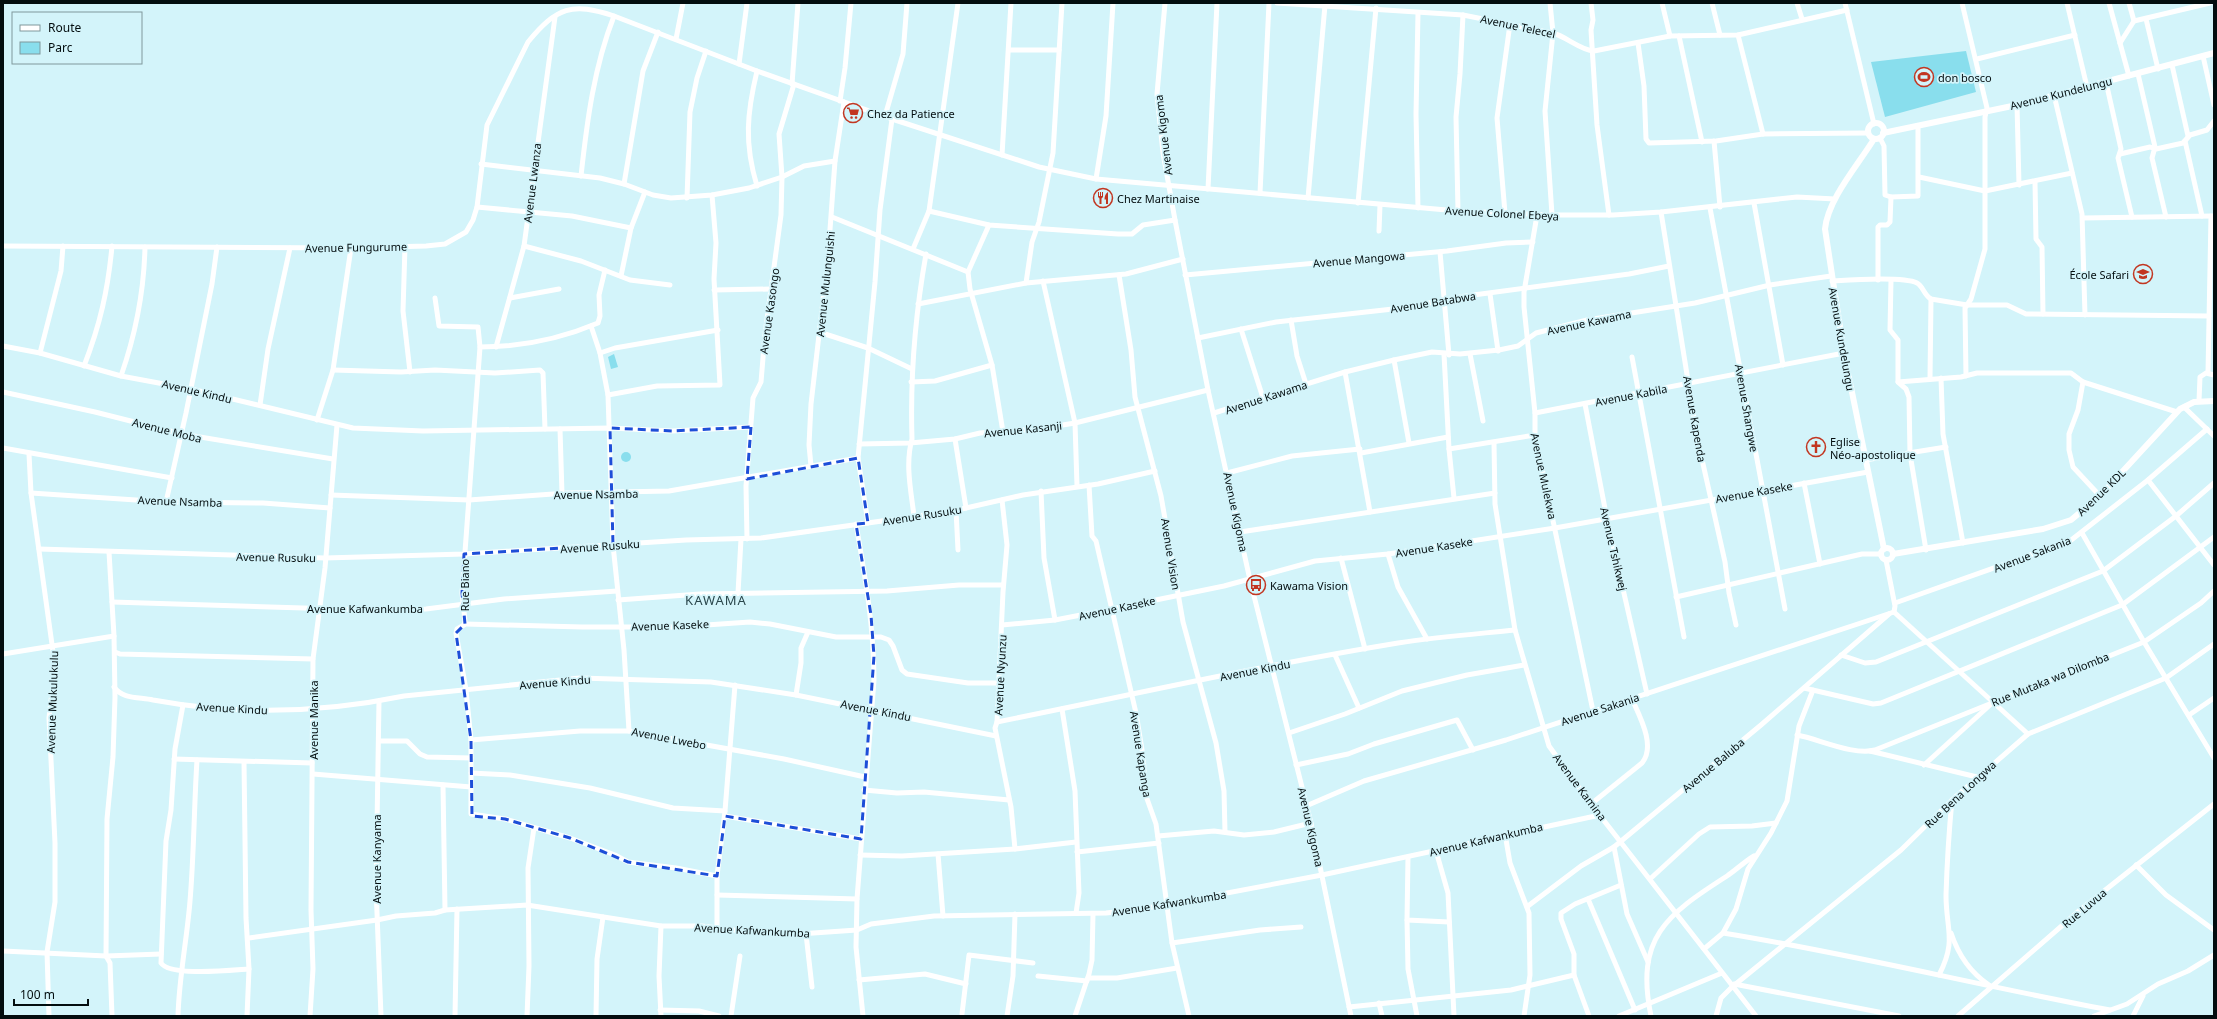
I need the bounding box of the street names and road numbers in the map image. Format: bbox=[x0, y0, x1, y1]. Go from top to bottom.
street label: Avenue Telecel bbox=[1479, 11, 1557, 41]
street label: Avenue Kundelungu bbox=[2008, 73, 2114, 113]
street label: Avenue Kigoma bbox=[1151, 94, 1175, 176]
street label: Avenue Lwanza bbox=[520, 142, 544, 224]
street label: Avenue Colonel Ebeya bbox=[1445, 203, 1559, 223]
street label: Avenue Mulunguishi bbox=[812, 231, 838, 337]
street label: Avenue Fungurume bbox=[305, 239, 407, 255]
street label: Avenue Mangowa bbox=[1312, 247, 1406, 271]
street label: Avenue Kasongo bbox=[756, 267, 783, 355]
street label: Avenue Kundelungu bbox=[1826, 286, 1858, 392]
street label: Avenue Batabwa bbox=[1389, 288, 1477, 316]
street label: Avenue Kawama bbox=[1546, 306, 1632, 338]
street label: Avenue Shangwe bbox=[1732, 363, 1762, 453]
street label: Avenue Kapenda bbox=[1680, 375, 1710, 463]
street label: Avenue Kindu bbox=[160, 376, 234, 406]
street label: Avenue Kawama bbox=[1223, 377, 1309, 417]
street label: Avenue Kabila bbox=[1594, 381, 1668, 409]
street label: Avenue Moba bbox=[131, 414, 203, 446]
street label: Avenue Kasanji bbox=[983, 417, 1063, 441]
street label: Avenue Mulekwa bbox=[1528, 431, 1560, 521]
street label: Avenue KDL bbox=[2073, 465, 2129, 519]
street label: Avenue Kigoma bbox=[1220, 471, 1252, 553]
street label: Avenue Kaseke bbox=[1714, 478, 1794, 506]
street label: Avenue Nsamba bbox=[554, 486, 638, 502]
street label: Avenue Nsamba bbox=[138, 492, 222, 510]
street label: Avenue Rusuku bbox=[881, 501, 963, 529]
street label: Avenue Tshikwej bbox=[1597, 506, 1631, 592]
street label: Avenue Vision bbox=[1158, 517, 1184, 591]
street label: Avenue Sakania bbox=[1991, 532, 2073, 576]
street label: Avenue Kaseke bbox=[1394, 533, 1474, 561]
street label: Avenue Rusuku bbox=[560, 536, 640, 556]
street label: Avenue Rusuku bbox=[236, 549, 316, 565]
street label: Rue Biano bbox=[457, 559, 472, 611]
street label: Avenue Kaseke bbox=[1077, 593, 1157, 623]
street label: Avenue Kafwankumba bbox=[307, 601, 423, 616]
street label: Avenue Kaseke bbox=[631, 616, 709, 634]
street label: Avenue Nyunzu bbox=[990, 634, 1010, 716]
street label: Rue Mutaka wa Dilomba bbox=[1989, 648, 2111, 710]
street label: Avenue Mukulukulu bbox=[43, 650, 61, 754]
street label: Avenue Kindu bbox=[1218, 656, 1292, 684]
street label: Avenue Kindu bbox=[519, 671, 591, 693]
street label: Avenue Manika bbox=[306, 680, 321, 760]
street label: Avenue Sakania bbox=[1559, 689, 1641, 729]
street label: Avenue Kindu bbox=[839, 696, 913, 724]
street label: Avenue Kindu bbox=[196, 699, 268, 717]
street label: Avenue Kapanga bbox=[1127, 710, 1155, 798]
street label: Avenue Lwebo bbox=[631, 723, 708, 753]
street label: Avenue Baluba bbox=[1679, 734, 1747, 796]
street label: Avenue Kamina bbox=[1550, 750, 1610, 824]
street label: Rue Bena Longwa bbox=[1921, 757, 1999, 831]
street label: Avenue Kigoma bbox=[1295, 786, 1327, 868]
street label: Avenue Kanyama bbox=[369, 814, 384, 904]
street label: Avenue Kafwankumba bbox=[1428, 819, 1544, 859]
street label: Rue Luvua bbox=[2059, 885, 2109, 931]
street label: Avenue Kafwankumba bbox=[1111, 887, 1227, 919]
street label: Avenue Kafwankumba bbox=[694, 919, 810, 941]

